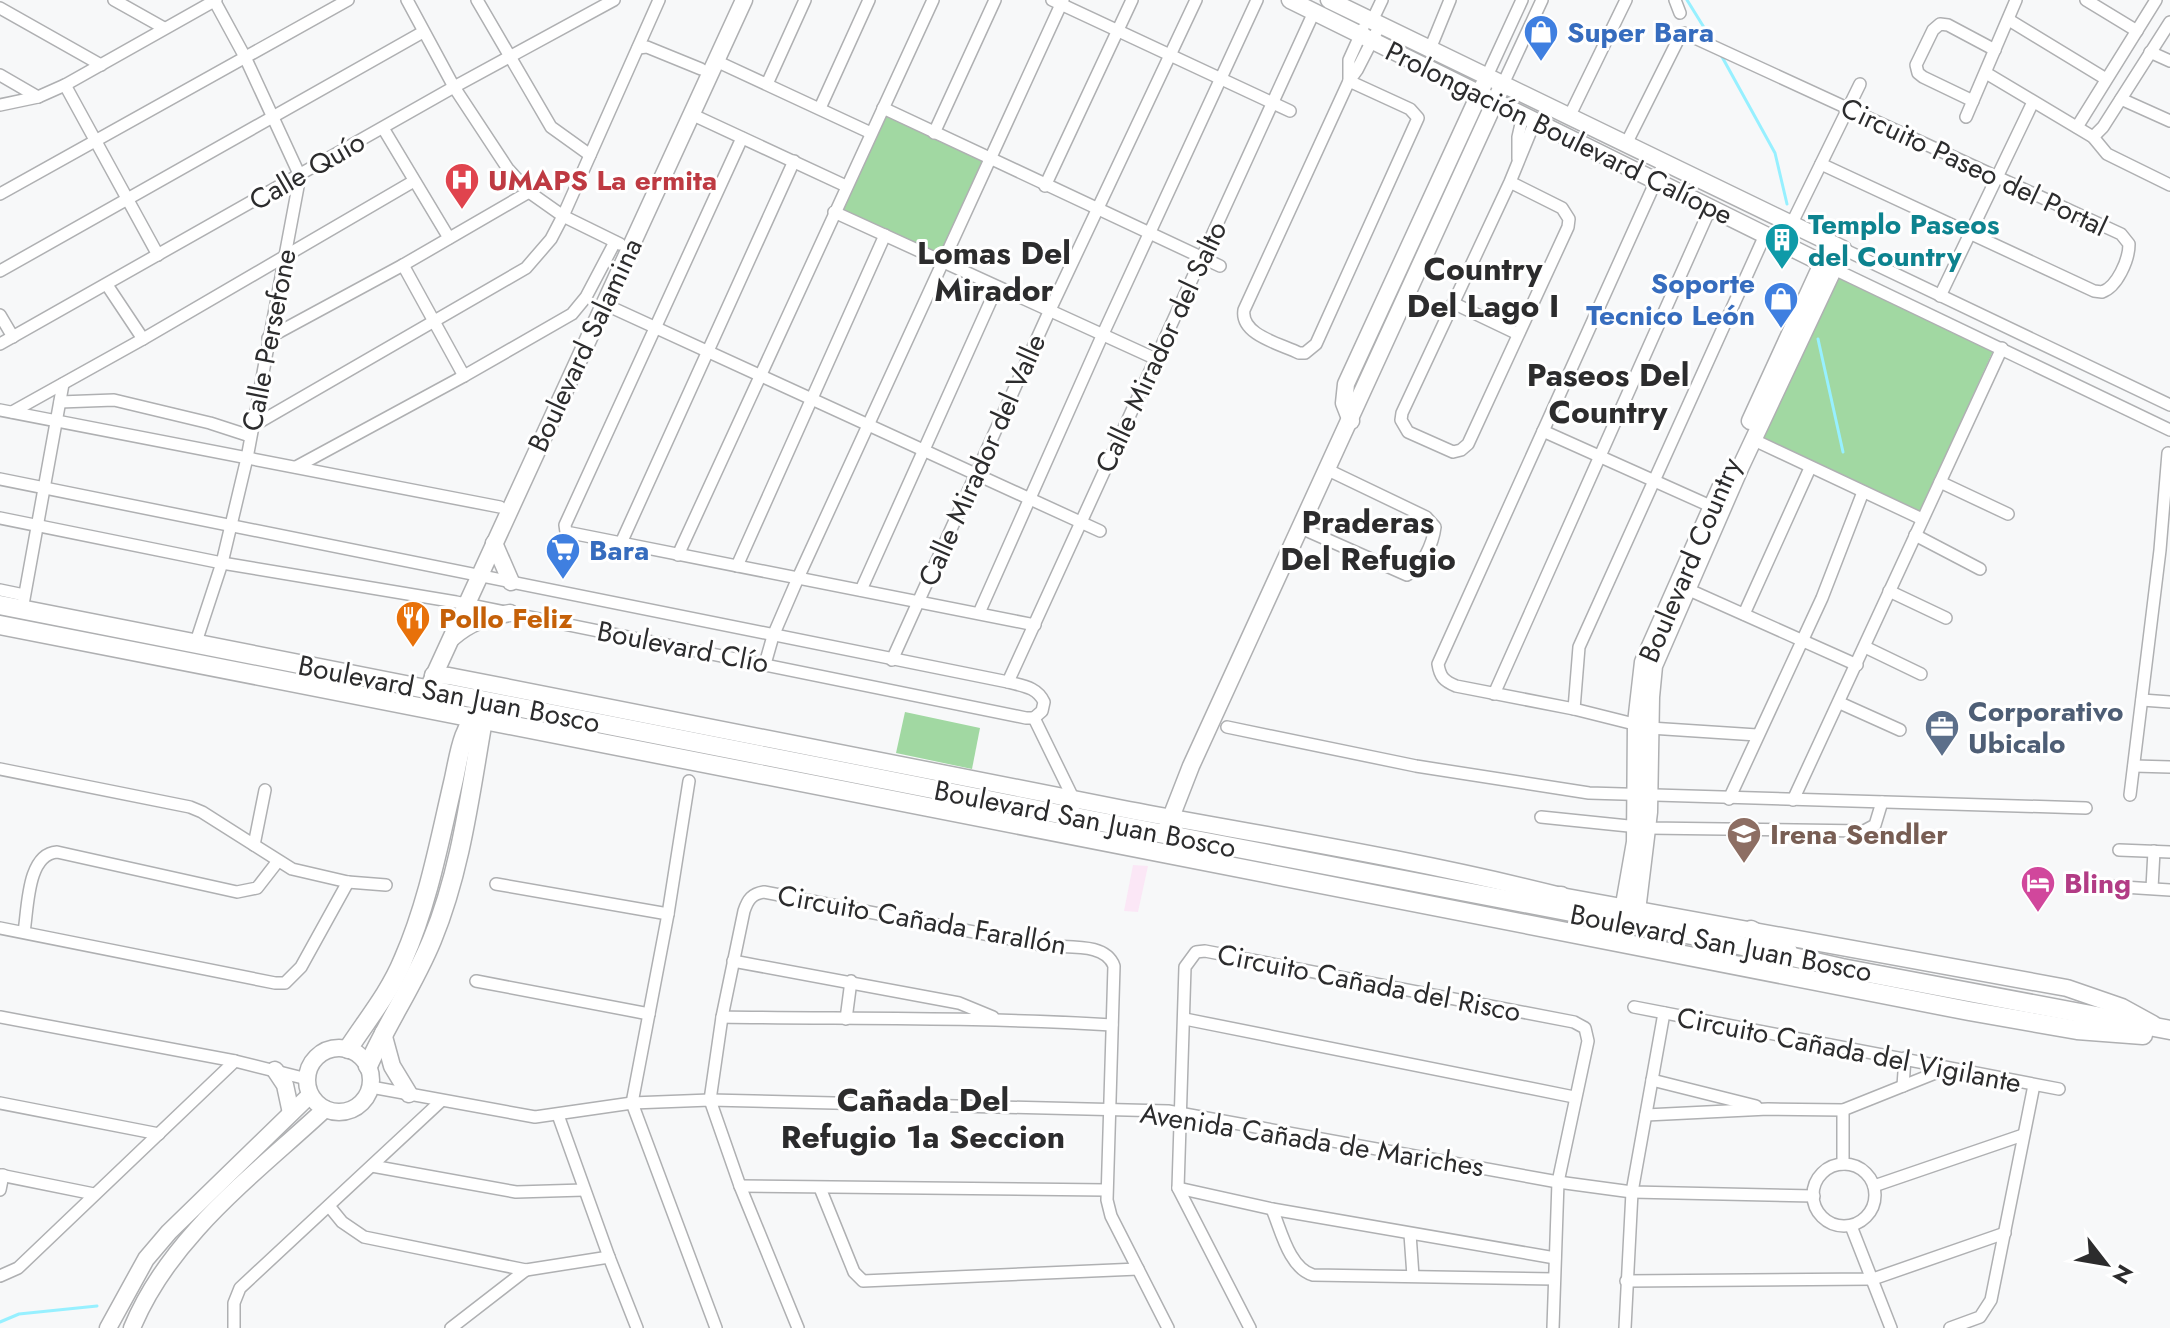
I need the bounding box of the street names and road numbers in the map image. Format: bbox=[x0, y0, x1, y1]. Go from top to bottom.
street label: Prolongación Boulevard Calíope bbox=[1378, 31, 1740, 235]
street label: Circuito Paseo del Portal bbox=[1834, 87, 2114, 247]
street label: Calle Quío bbox=[241, 121, 373, 221]
street label: Calle Mirador del Salto bbox=[1085, 215, 1237, 479]
street label: Boulevard Salamina bbox=[517, 231, 653, 459]
street label: Calle Persefone bbox=[231, 245, 307, 435]
street label: Calle Mirador del Valle bbox=[908, 327, 1056, 593]
street label: Boulevard Country bbox=[1628, 451, 1752, 669]
street label: Boulevard Clío bbox=[594, 610, 772, 684]
street label: Boulevard San Juan Bosco bbox=[295, 645, 603, 743]
street label: Boulevard San Juan Bosco bbox=[931, 770, 1239, 868]
street label: Circuito Cañada Farallón bbox=[774, 874, 1070, 966]
street label: Boulevard San Juan Bosco bbox=[1567, 894, 1875, 992]
street label: Circuito Cañada del Risco bbox=[1214, 933, 1524, 1033]
street label: Circuito Cañada del Vigilante bbox=[1673, 996, 2025, 1104]
street label: Avenida Cañada de Mariches bbox=[1137, 1093, 1487, 1187]

